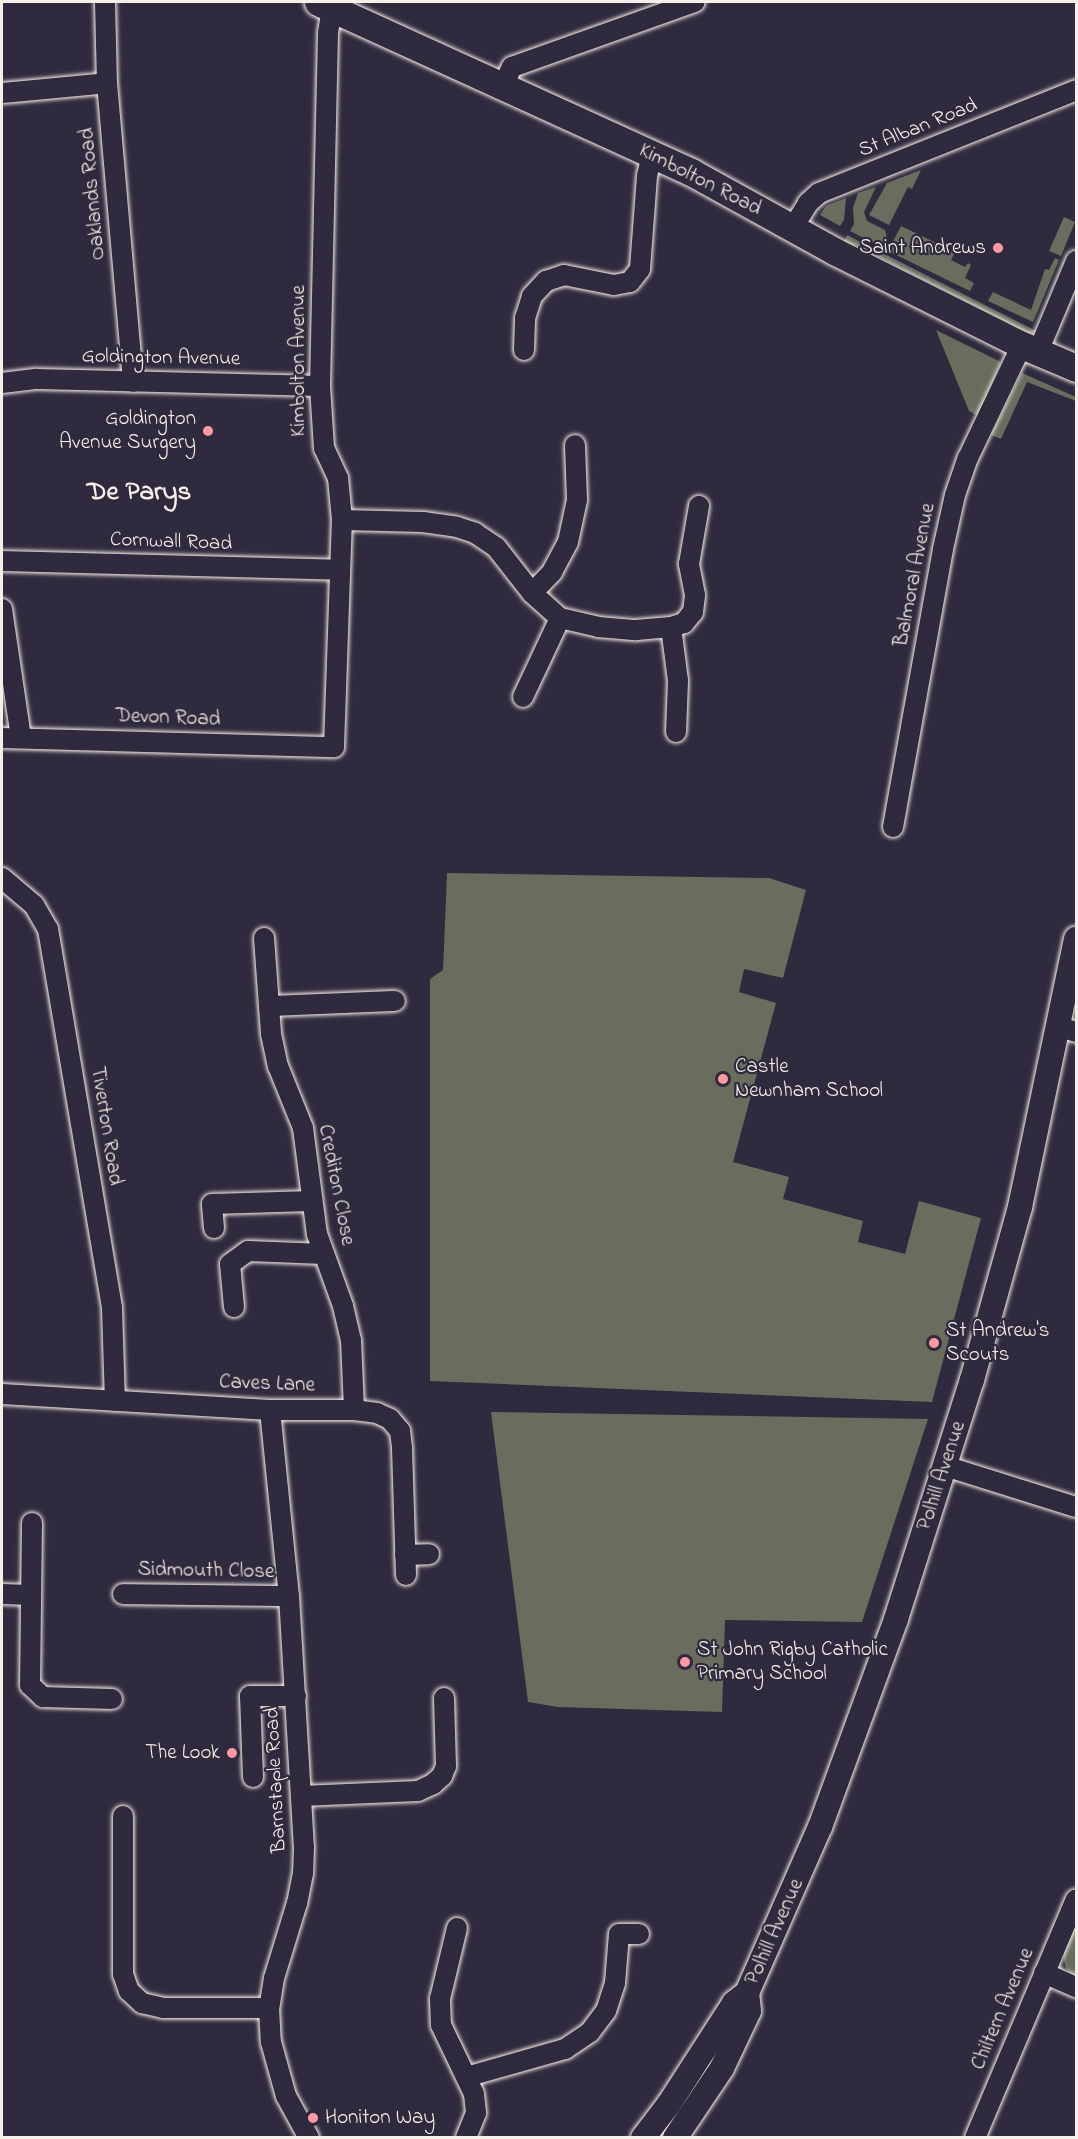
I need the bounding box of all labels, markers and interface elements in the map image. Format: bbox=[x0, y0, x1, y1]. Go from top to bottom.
street label: St Alban Road bbox=[855, 93, 981, 163]
street label: Oaklands Road bbox=[75, 127, 111, 261]
street label: Kimbolton Road bbox=[634, 138, 766, 222]
place label: Saint Andrews bbox=[859, 235, 986, 261]
marker: Saint Andrews bbox=[991, 241, 1005, 255]
street label: Kimbolton Avenue bbox=[286, 285, 312, 437]
street label: Goldington Avenue bbox=[81, 344, 241, 372]
place label: Goldington Avenue Surgery bbox=[59, 406, 196, 456]
marker: Goldington Avenue Surgery bbox=[201, 424, 215, 438]
district label: De Parys bbox=[87, 477, 191, 509]
street label: Balmoral Avenue bbox=[889, 501, 941, 649]
street label: Cornwall Road bbox=[109, 527, 233, 557]
street label: Devon Road bbox=[115, 704, 221, 732]
place label: Castle Newnham School bbox=[735, 1054, 883, 1104]
street label: Tiverton Road bbox=[84, 1065, 128, 1187]
marker: Castle Newnham School bbox=[716, 1072, 730, 1086]
street label: Crediton Close bbox=[312, 1122, 360, 1248]
place label: St Andrew's Scouts bbox=[946, 1318, 1049, 1368]
marker: St Andrew's Scouts bbox=[927, 1336, 941, 1350]
street label: Caves Lane bbox=[219, 1370, 315, 1398]
street label: Polhill Avenue bbox=[912, 1418, 972, 1534]
street label: Sidmouth Close bbox=[137, 1557, 275, 1585]
place label: St John Rigby Catholic Primary School bbox=[697, 1637, 888, 1687]
marker: St John Rigby Catholic Primary School bbox=[678, 1655, 692, 1669]
street label: Barnstaple Road bbox=[260, 1706, 292, 1854]
place label: The Look bbox=[145, 1740, 220, 1766]
marker: The Look bbox=[225, 1746, 239, 1760]
street label: Polhill Avenue bbox=[740, 1875, 810, 1989]
street label: Chiltern Avenue bbox=[966, 1944, 1040, 2074]
place label: Honiton Way bbox=[325, 2105, 435, 2131]
marker: Honiton Way bbox=[306, 2111, 320, 2125]

